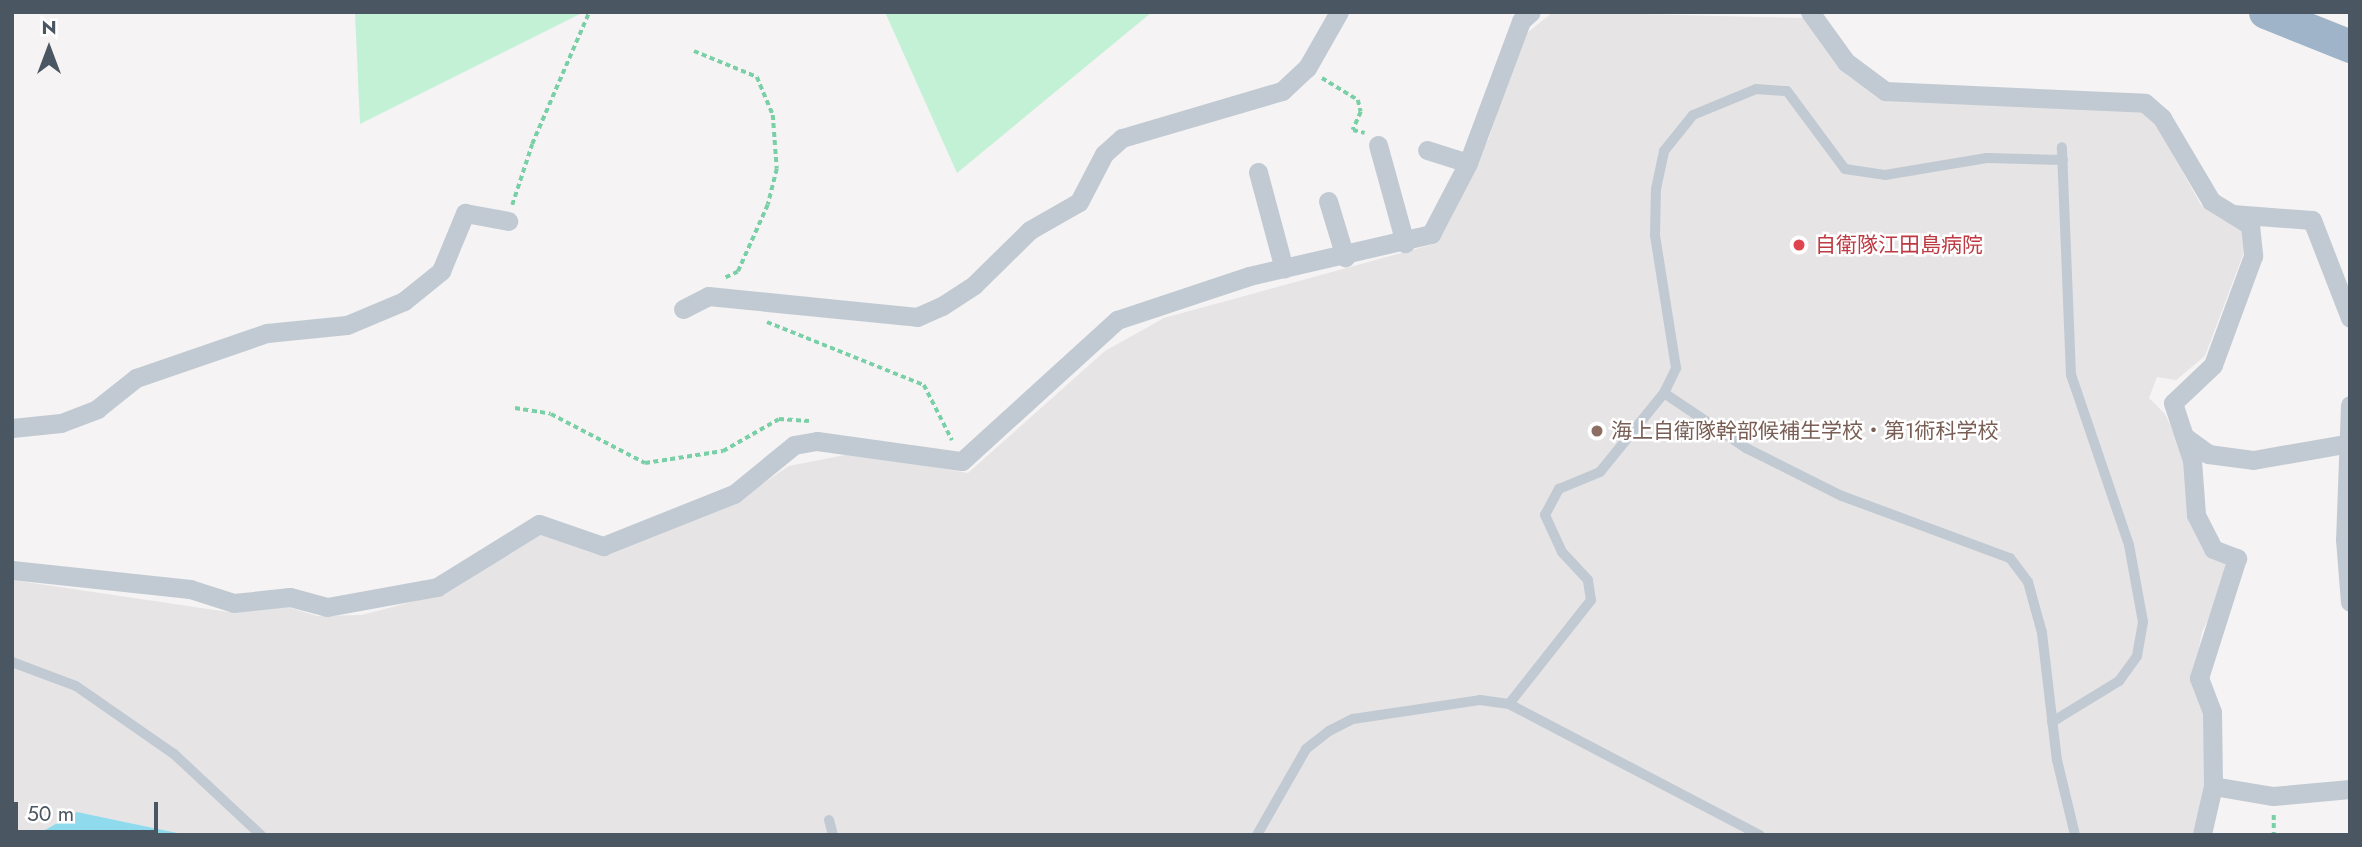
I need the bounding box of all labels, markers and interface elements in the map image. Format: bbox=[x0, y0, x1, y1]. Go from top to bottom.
north arrow bbox=[14, 14, 84, 84]
text: N bbox=[41, 14, 57, 41]
place label: 自衛隊江田島病院 bbox=[1815, 232, 1983, 258]
marker: 自衛隊江田島病院 bbox=[1789, 235, 1809, 255]
place label: 海上自衛隊幹部候補生学校・第1術科学校 bbox=[1611, 418, 1998, 444]
marker: 海上自衛隊幹部候補生学校・第1術科学校 bbox=[1589, 423, 1605, 439]
scale bar bbox=[18, 788, 161, 832]
text: 50 m bbox=[27, 799, 74, 829]

